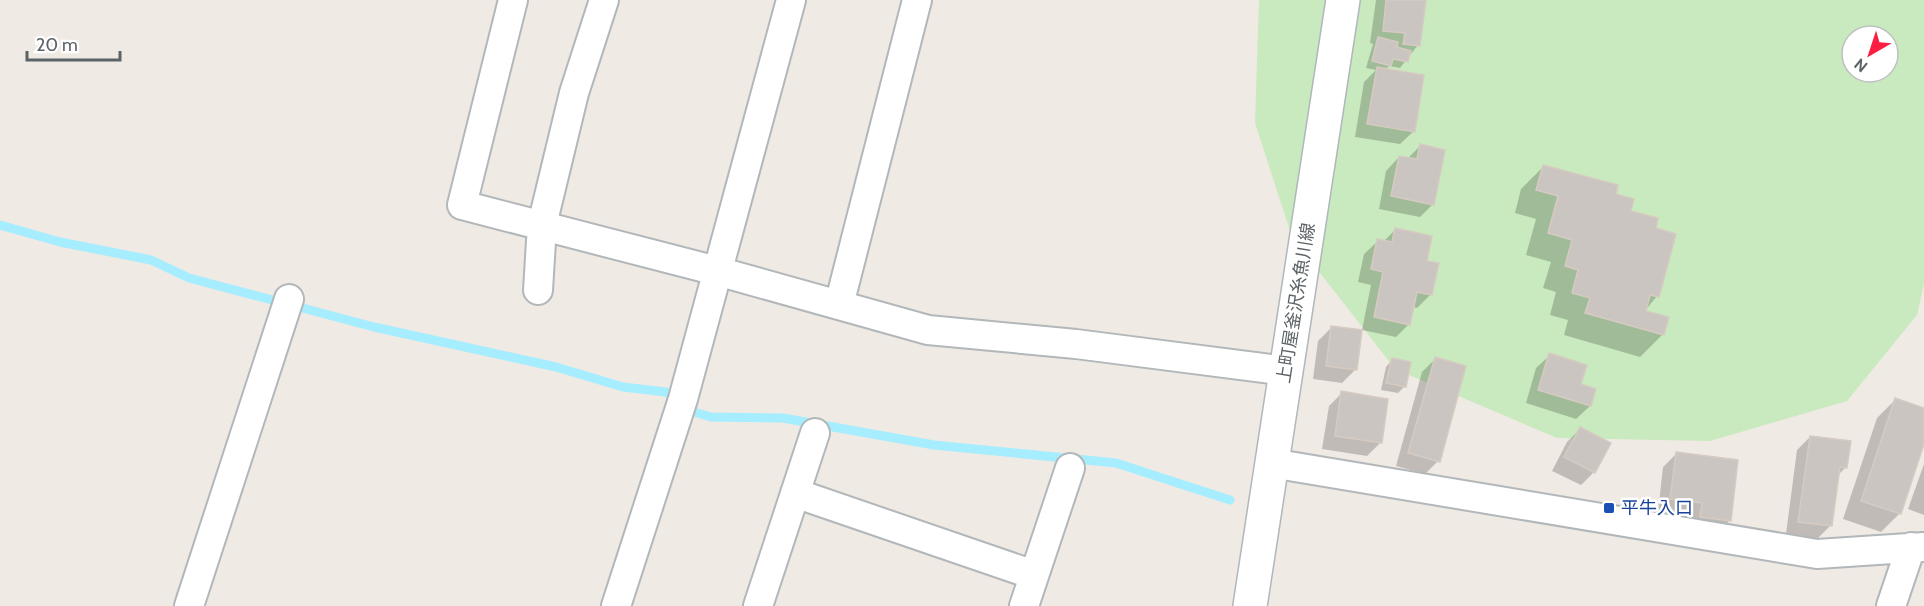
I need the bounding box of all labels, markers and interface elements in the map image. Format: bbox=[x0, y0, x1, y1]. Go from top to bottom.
scale bar bbox=[27, 24, 120, 62]
north arrow bbox=[1840, 24, 1900, 84]
text: 20 m bbox=[36, 34, 78, 56]
text: N bbox=[1851, 54, 1871, 76]
street label: 上町屋釜沢糸魚川線 bbox=[1272, 221, 1320, 385]
place label: 平牛入口 bbox=[1621, 497, 1693, 519]
marker: 平牛入口 bbox=[1602, 501, 1616, 515]

